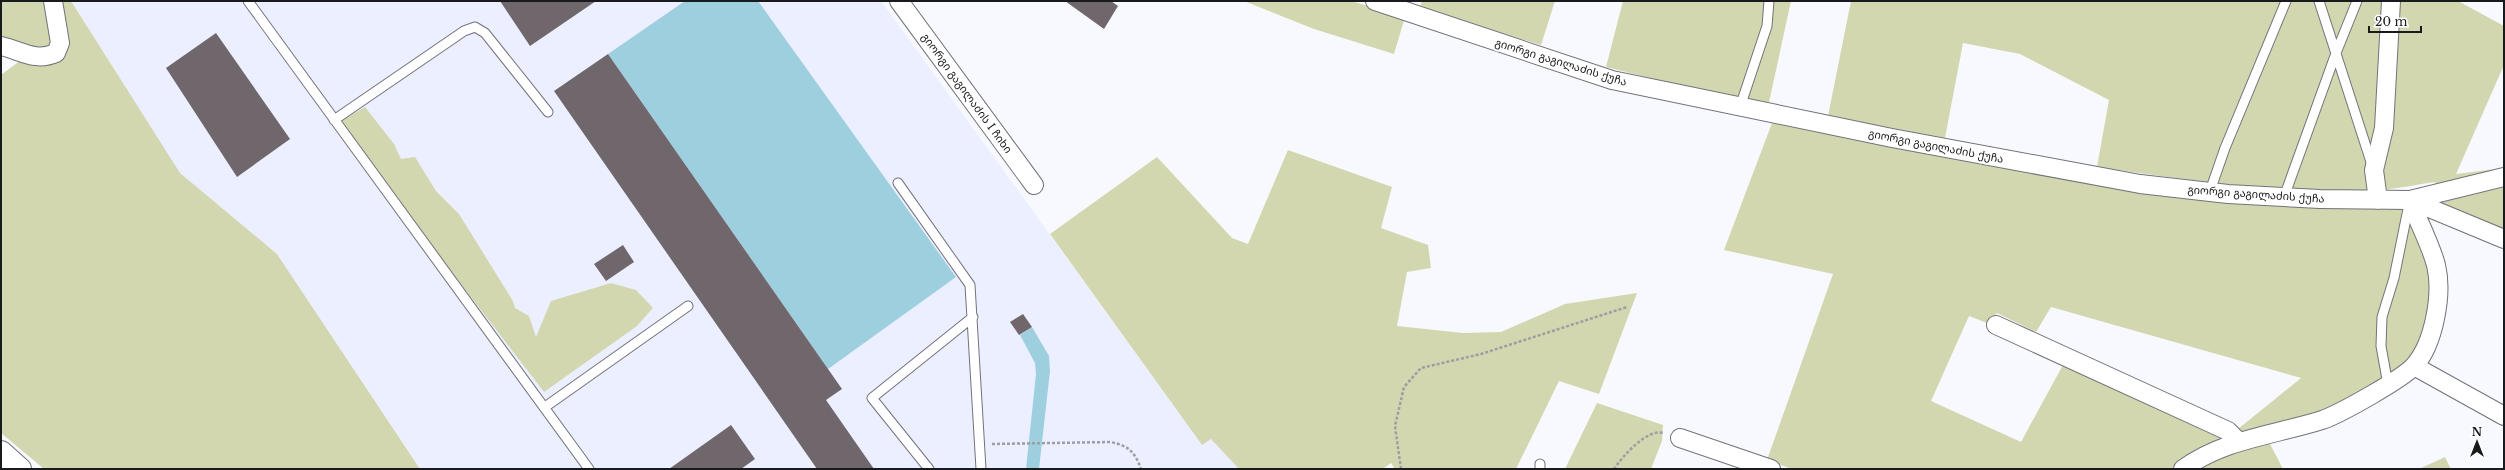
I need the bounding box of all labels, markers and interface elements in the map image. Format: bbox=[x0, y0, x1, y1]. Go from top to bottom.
scale bar bbox=[2369, 8, 2421, 34]
text: 20 m bbox=[2375, 14, 2407, 29]
street label: გიორგი გაგილაძის I ჩიხი bbox=[919, 30, 1015, 156]
street label: გიორგი გაგილაძის ქუჩა bbox=[1493, 35, 1629, 89]
street label: გიორგი გაგილაძის ქუჩა bbox=[1867, 126, 2005, 166]
street label: გიორგი გაგილაძის ქუჩა bbox=[2187, 182, 2325, 206]
north arrow bbox=[2457, 422, 2497, 462]
text: N bbox=[2472, 425, 2483, 439]

